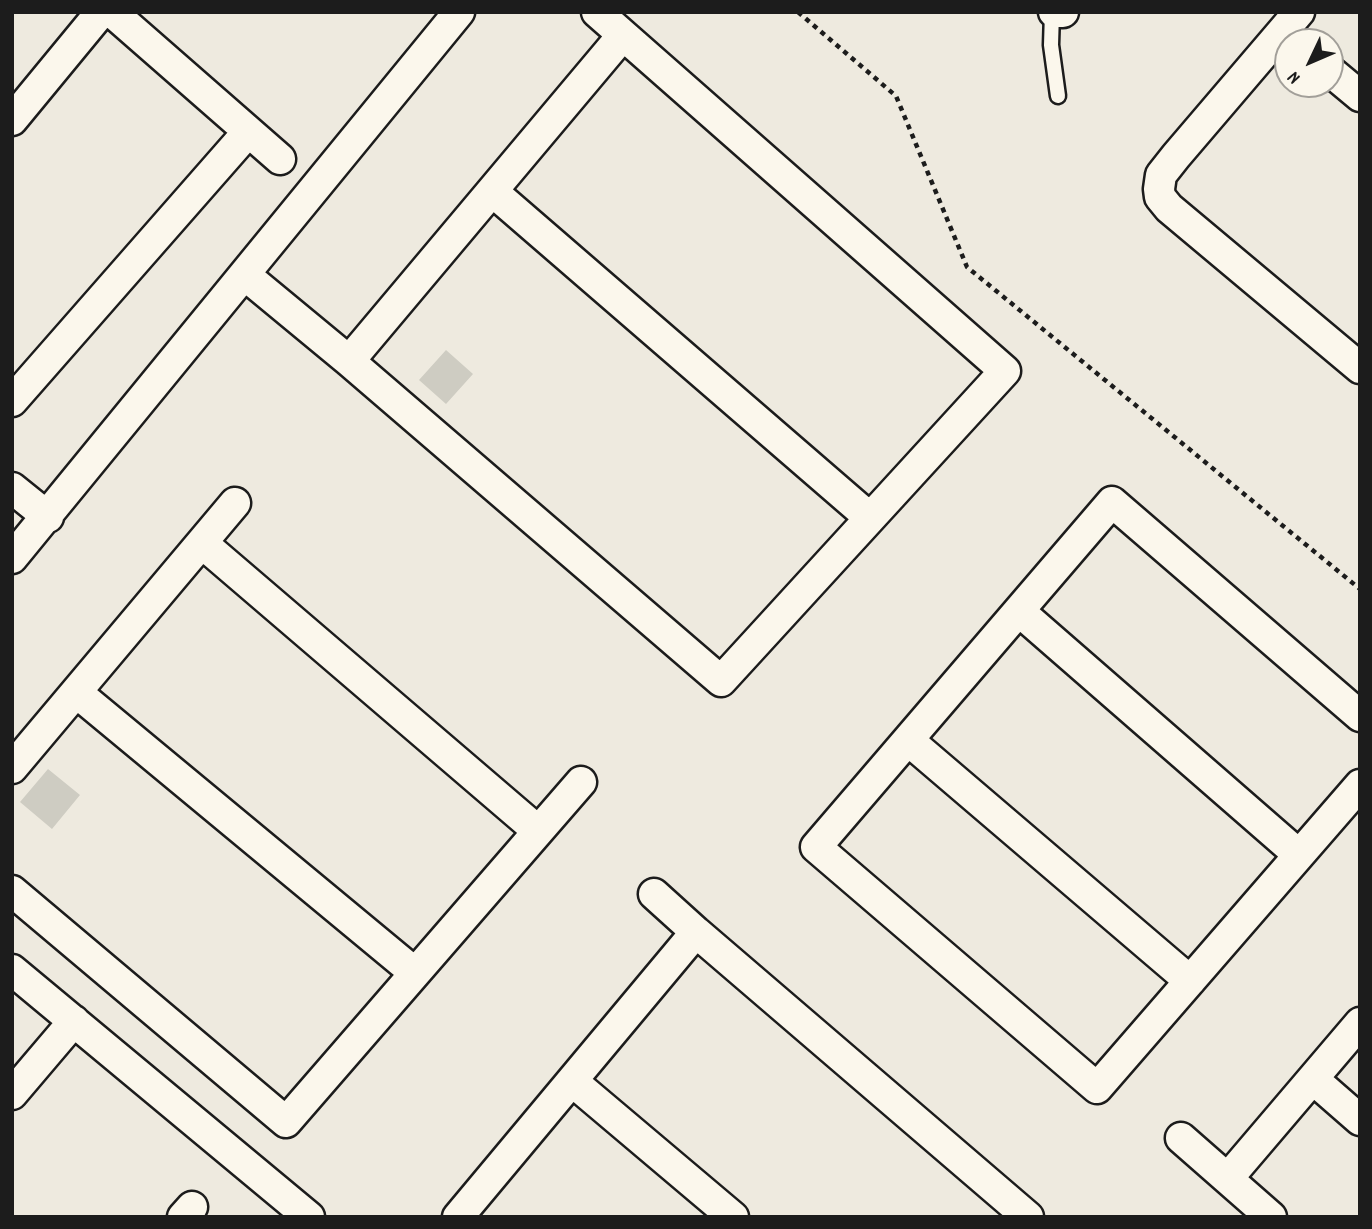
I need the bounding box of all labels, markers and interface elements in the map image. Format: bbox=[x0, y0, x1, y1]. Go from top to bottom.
north arrow bbox=[1274, 28, 1344, 98]
text: N bbox=[1282, 64, 1308, 89]

